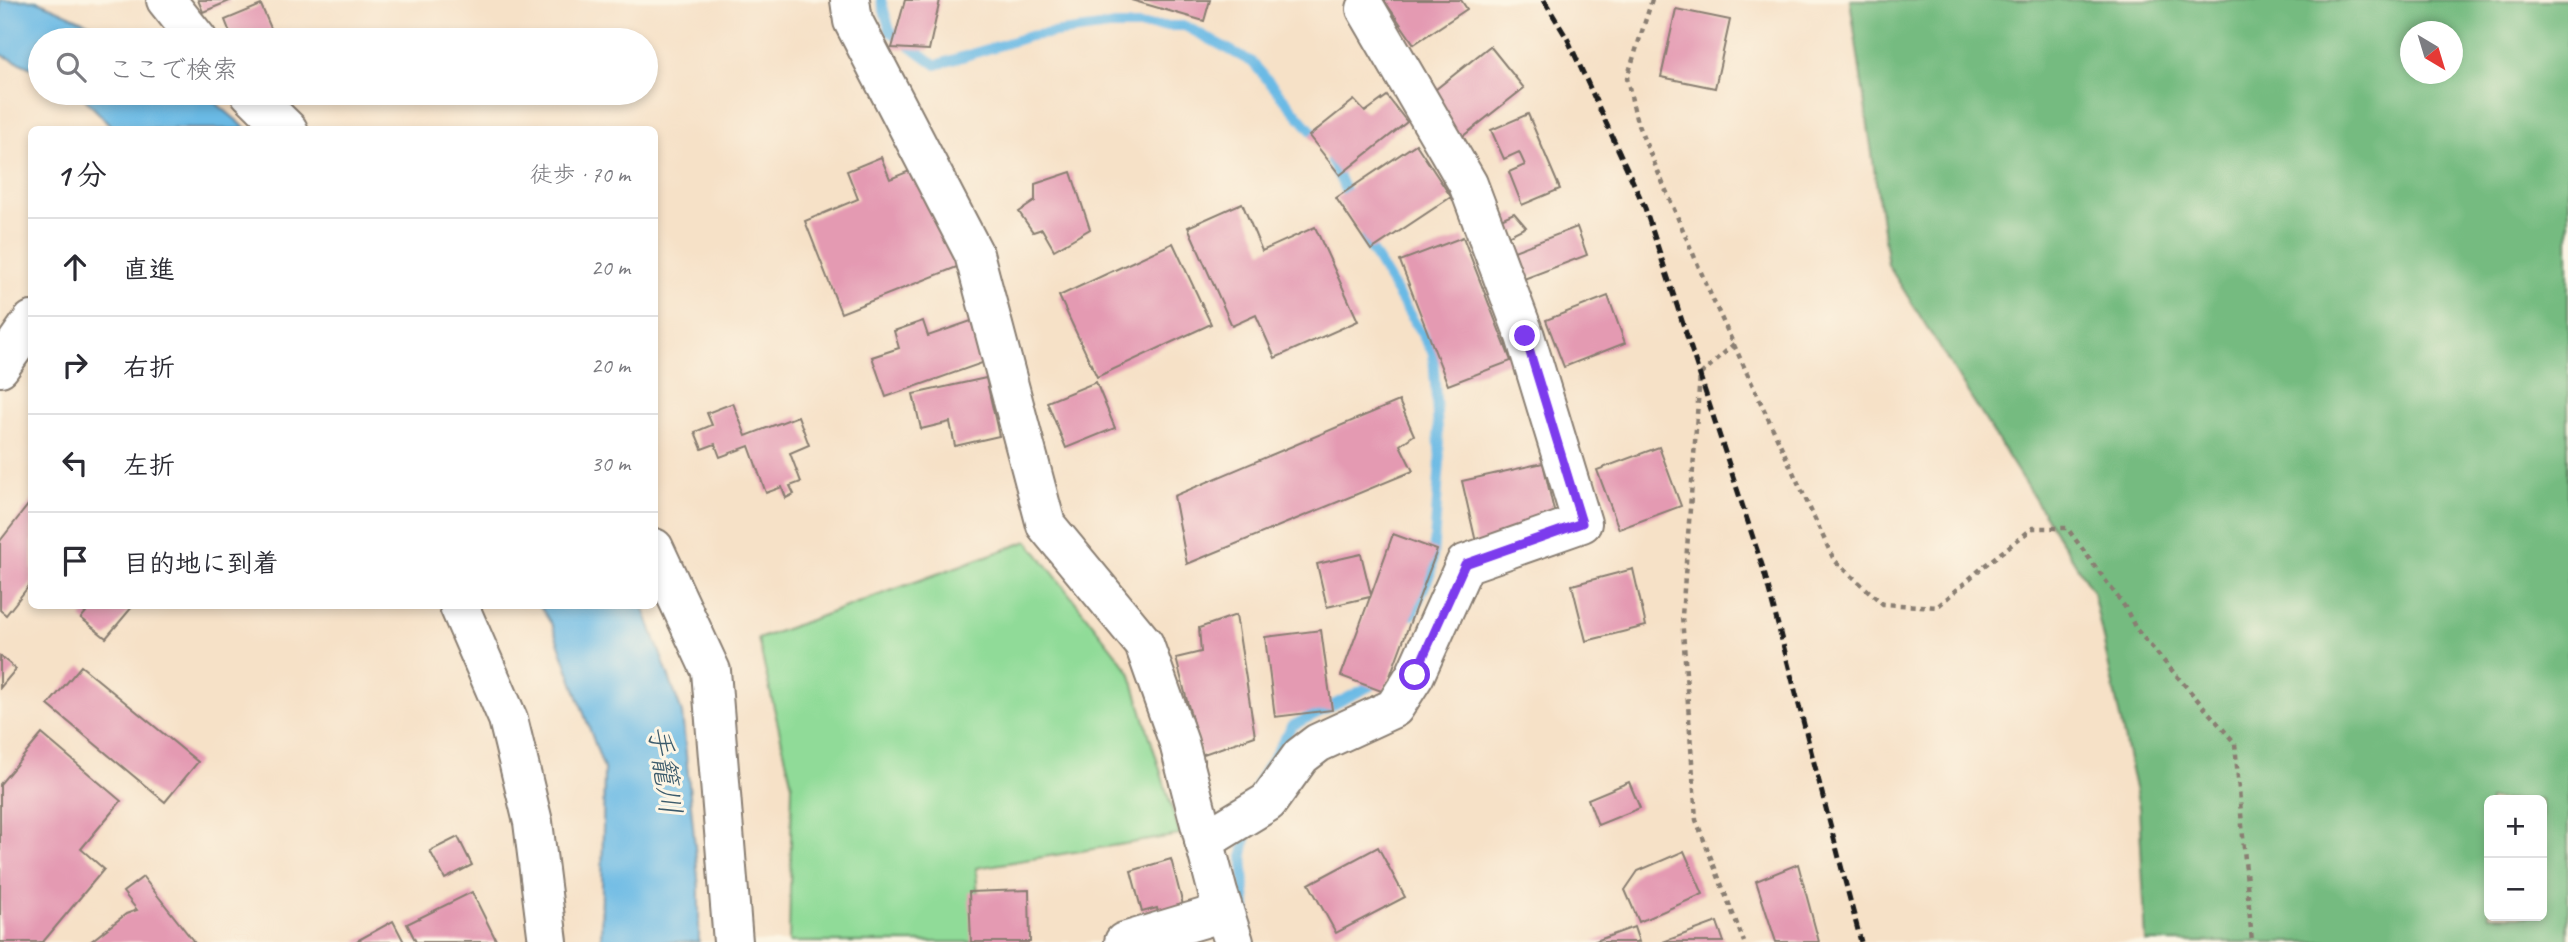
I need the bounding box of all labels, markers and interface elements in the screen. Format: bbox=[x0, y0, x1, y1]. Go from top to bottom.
north arrow bbox=[2400, 21, 2463, 84]
search box bbox=[28, 28, 658, 105]
icon: search bbox=[52, 48, 90, 86]
text: ここで検索 bbox=[108, 53, 238, 86]
text: 1 分 bbox=[56, 156, 107, 194]
text: 徒歩 · 70 m bbox=[529, 160, 630, 189]
icon: ahead bbox=[56, 248, 94, 286]
text: 直進 bbox=[123, 253, 175, 286]
text: 20 m bbox=[591, 253, 630, 282]
route end bbox=[1509, 320, 1540, 351]
icon: right bbox=[56, 346, 94, 384]
text: 右折 bbox=[123, 351, 175, 384]
text: 20 m bbox=[591, 351, 630, 380]
icon: left bbox=[56, 444, 94, 482]
text: 左折 bbox=[123, 449, 175, 482]
text: 30 m bbox=[591, 449, 630, 478]
icon: arrive bbox=[56, 542, 94, 580]
text: 目的地に到着 bbox=[123, 547, 279, 580]
route start bbox=[1399, 659, 1430, 690]
water label: 手籠川 bbox=[640, 723, 690, 817]
map controls bbox=[2484, 795, 2547, 921]
button: + bbox=[2484, 795, 2547, 858]
button: − bbox=[2484, 858, 2547, 921]

